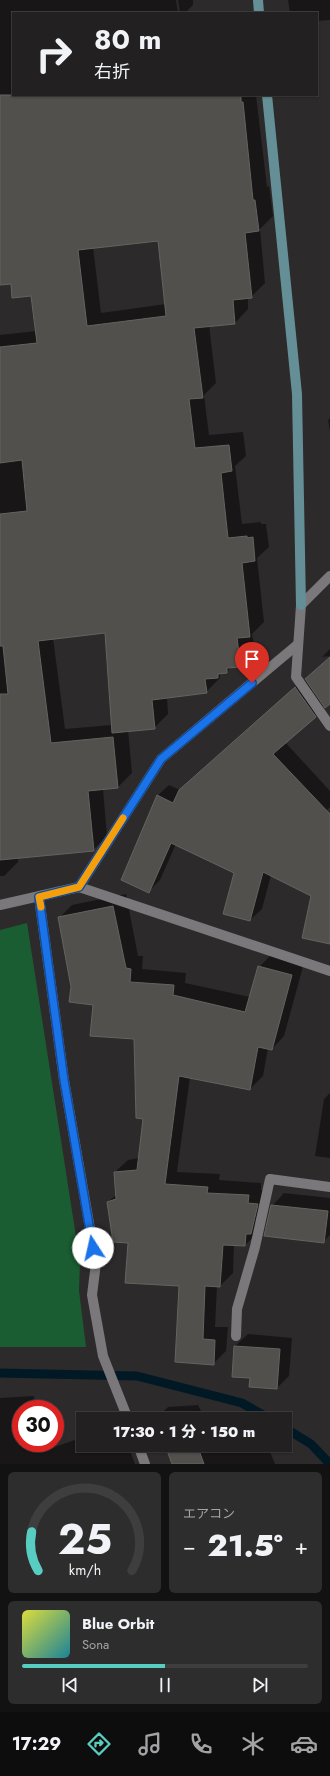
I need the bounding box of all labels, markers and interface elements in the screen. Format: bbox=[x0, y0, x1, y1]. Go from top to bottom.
text: 80 m bbox=[94, 19, 161, 60]
icon: right bbox=[28, 28, 80, 80]
text: 右折 bbox=[94, 59, 130, 85]
pin bbox=[235, 642, 269, 683]
icon: arrive bbox=[241, 648, 263, 670]
position arrow bbox=[72, 1227, 114, 1269]
speed limit sign: 30 bbox=[12, 1400, 64, 1452]
text: 17:30 · 1 分 · 150 m bbox=[113, 1421, 255, 1443]
text: エアコン bbox=[183, 1504, 235, 1523]
text: 25 bbox=[57, 1508, 112, 1569]
text: 21.5° bbox=[208, 1524, 283, 1567]
text: − bbox=[183, 1530, 196, 1562]
text: + bbox=[294, 1530, 308, 1562]
text: km/h bbox=[68, 1559, 101, 1579]
text: Blue Orbit bbox=[82, 1613, 154, 1635]
text: Sona bbox=[82, 1635, 109, 1654]
icon: previous bbox=[59, 1674, 81, 1696]
icon: pause bbox=[154, 1674, 176, 1696]
icon: next bbox=[249, 1674, 271, 1696]
icon: directions bbox=[85, 1730, 113, 1758]
icon: music bbox=[136, 1730, 164, 1758]
icon: phone bbox=[187, 1730, 215, 1758]
icon: climate bbox=[239, 1730, 267, 1758]
icon: car bbox=[290, 1730, 318, 1758]
text: 17:29 bbox=[12, 1731, 61, 1757]

